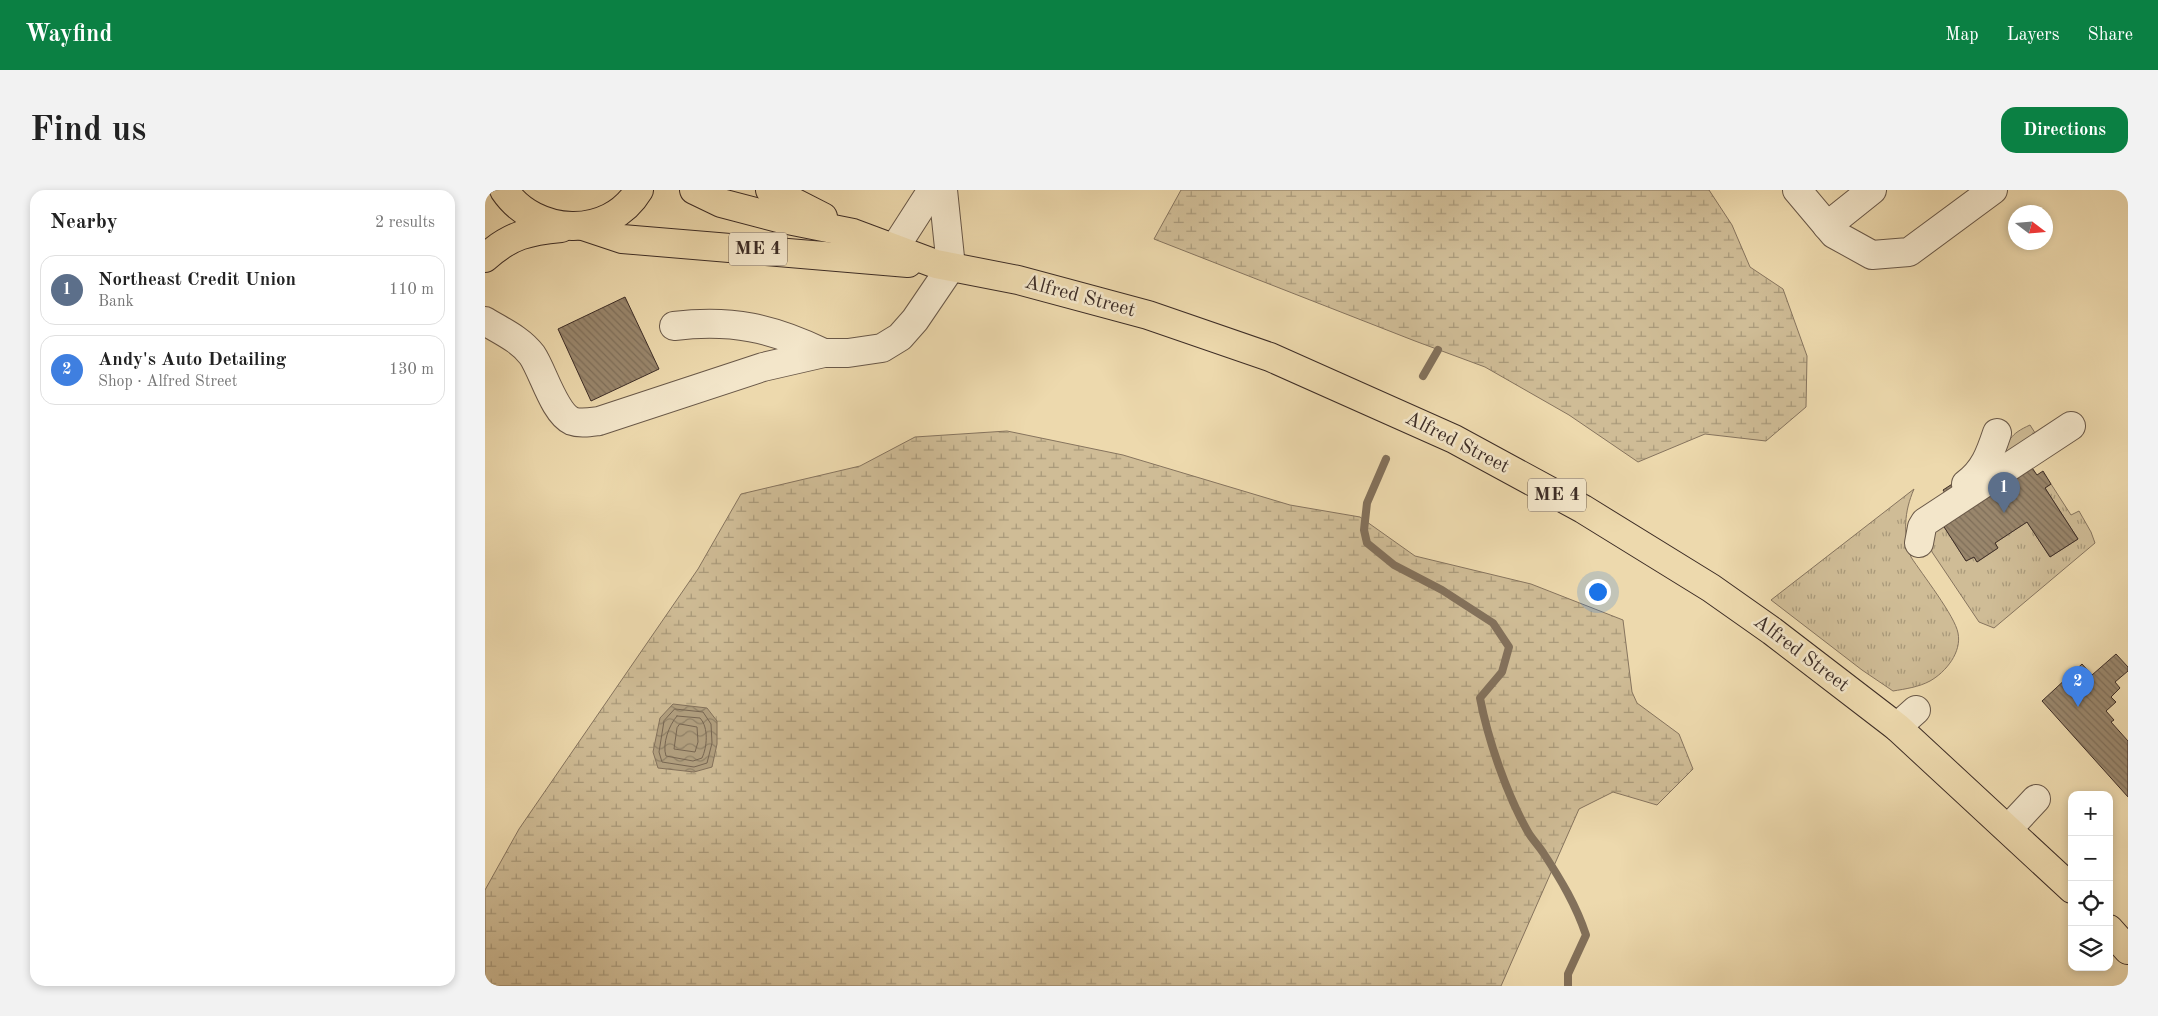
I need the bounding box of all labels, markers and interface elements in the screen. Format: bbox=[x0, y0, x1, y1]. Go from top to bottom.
text: Wayfind bbox=[25, 23, 112, 47]
text: Map bbox=[1945, 26, 1979, 44]
text: Layers bbox=[2007, 26, 2059, 44]
text: Share bbox=[2087, 26, 2133, 44]
button: Directions bbox=[2001, 107, 2128, 153]
text: Find us bbox=[30, 113, 146, 148]
north arrow bbox=[2008, 205, 2053, 250]
text: Nearby bbox=[50, 212, 118, 233]
text: 2 results bbox=[375, 215, 435, 231]
road number: ME 4 bbox=[729, 232, 787, 266]
text: Northeast Credit Union bbox=[98, 271, 296, 290]
street label: Alfred Street bbox=[1022, 273, 1138, 321]
text: 1 bbox=[62, 282, 72, 298]
text: 110 m bbox=[389, 282, 434, 298]
text: Bank bbox=[98, 294, 134, 310]
text: Andy's Auto Detailing bbox=[98, 351, 286, 370]
text: 2 bbox=[62, 362, 72, 378]
text: 130 m bbox=[389, 362, 434, 378]
text: Shop · Alfred Street bbox=[98, 374, 237, 390]
street label: Alfred Street bbox=[1402, 408, 1512, 478]
pin: 1 bbox=[1988, 472, 2020, 513]
road number: ME 4 bbox=[1528, 478, 1586, 512]
your location bbox=[1585, 579, 1611, 605]
street label: Alfred Street bbox=[1750, 612, 1852, 696]
pin: 2 bbox=[2062, 666, 2094, 707]
map controls bbox=[2068, 791, 2113, 971]
button: + bbox=[2068, 791, 2113, 836]
button: − bbox=[2068, 836, 2113, 881]
button: locate bbox=[2068, 881, 2113, 926]
button: layers bbox=[2068, 926, 2113, 971]

